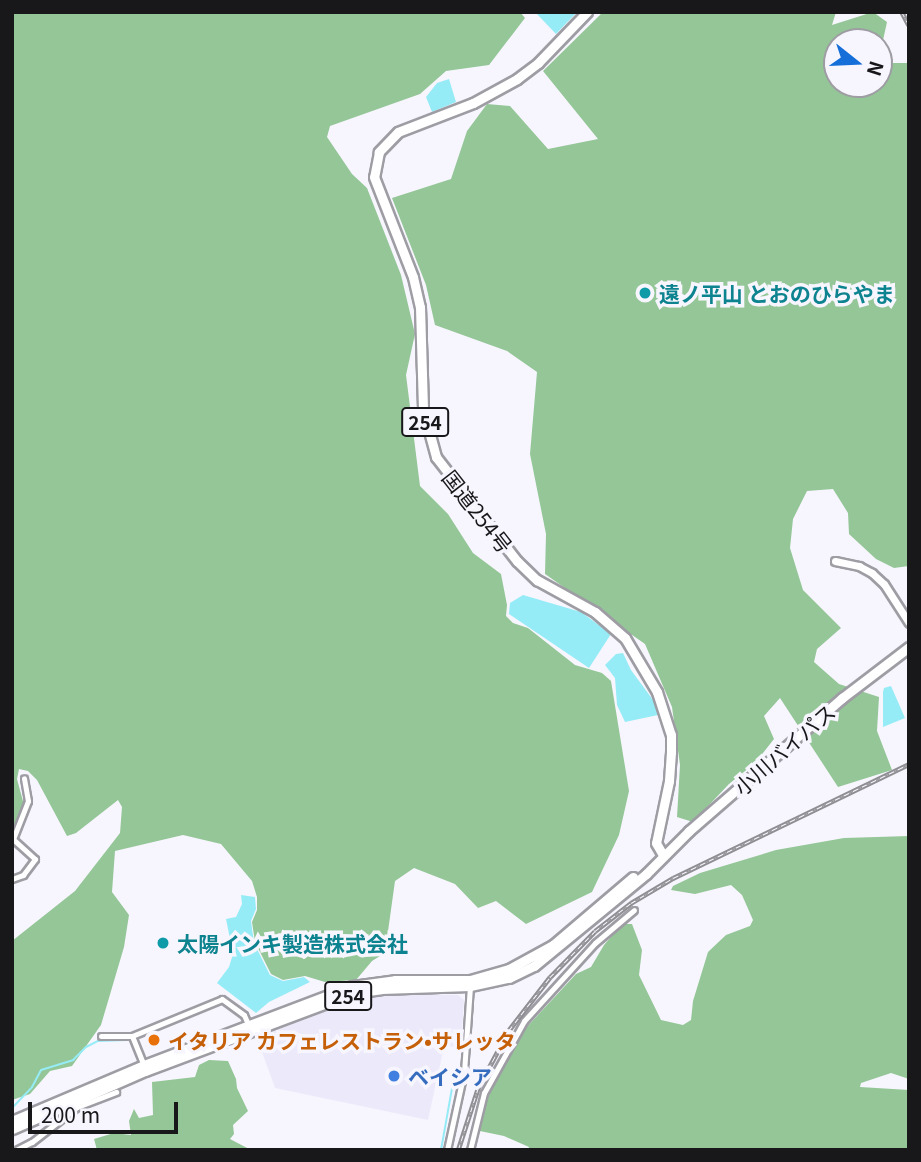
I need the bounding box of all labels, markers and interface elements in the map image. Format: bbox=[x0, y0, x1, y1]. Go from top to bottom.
north arrow bbox=[823, 28, 893, 98]
text: N bbox=[862, 58, 892, 80]
place label: 遠ノ平山 とおのひらやま bbox=[659, 280, 895, 306]
marker: 遠ノ平山 とおのひらやま bbox=[637, 285, 653, 301]
road number: 254 bbox=[400, 406, 450, 438]
street label: 国道254号 bbox=[438, 465, 518, 557]
street label: 小川バイパス bbox=[728, 698, 840, 800]
place label: 太陽インキ製造株式会社 bbox=[177, 930, 408, 956]
marker: 太陽インキ製造株式会社 bbox=[155, 935, 171, 951]
road number: 254 bbox=[324, 980, 372, 1012]
place label: イタリア カフェレストラン•サレッタ bbox=[168, 1027, 517, 1053]
marker: イタリア カフェレストラン•サレッタ bbox=[146, 1032, 162, 1048]
place label: ベイシア bbox=[408, 1063, 492, 1089]
marker: ベイシア bbox=[386, 1068, 402, 1084]
scale bar bbox=[32, 1088, 182, 1132]
text: 200 m bbox=[41, 1099, 100, 1129]

